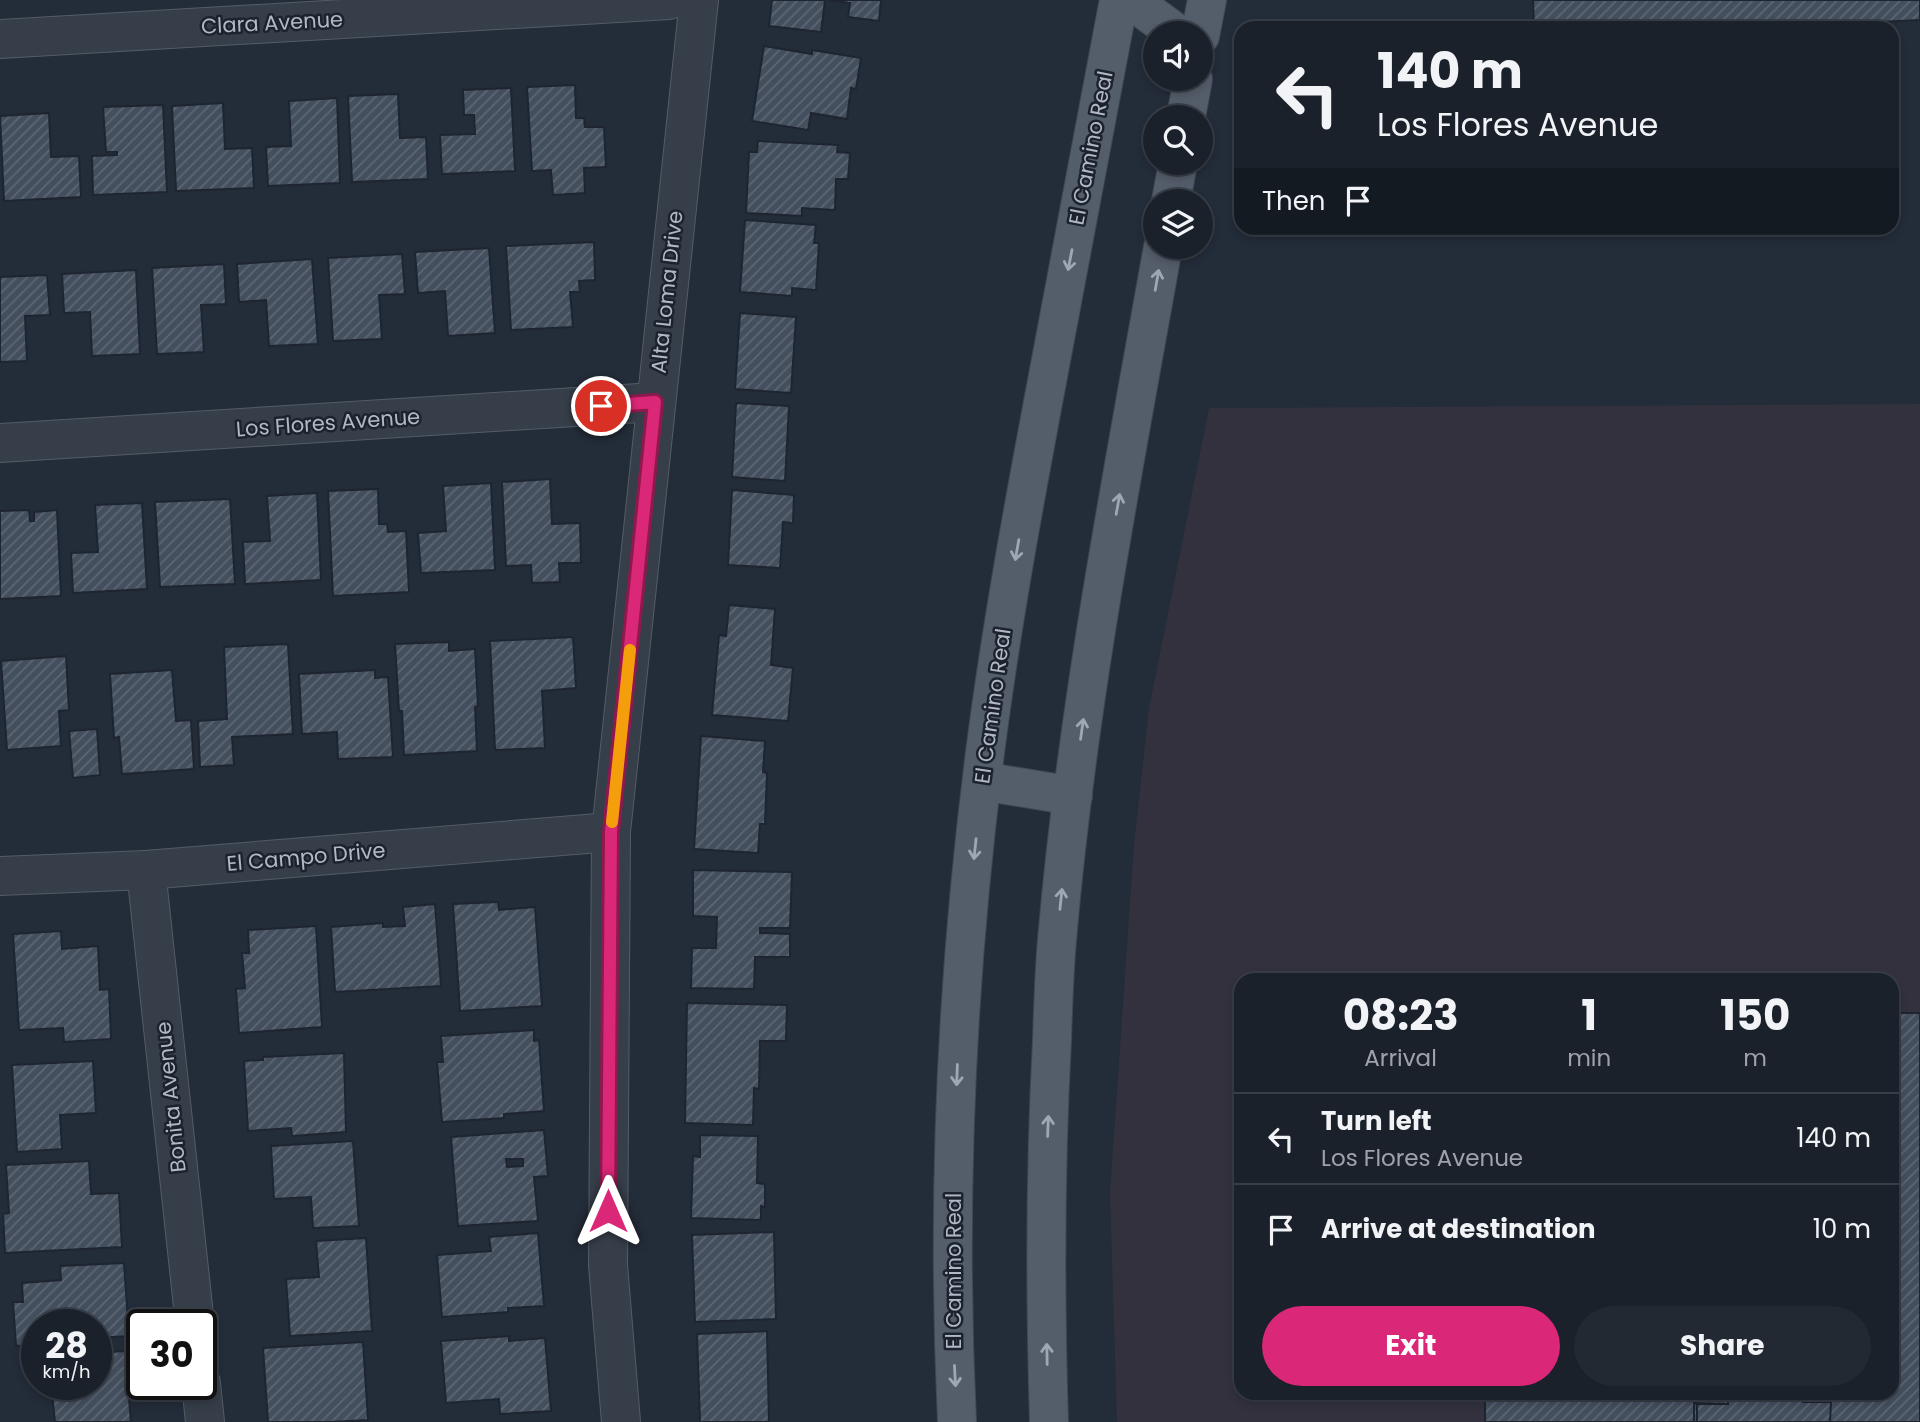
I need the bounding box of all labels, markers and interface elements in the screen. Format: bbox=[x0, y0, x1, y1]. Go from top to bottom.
street label: Clara Avenue bbox=[200, 4, 344, 41]
map controls bbox=[1143, 21, 1213, 259]
button: sound bbox=[1143, 21, 1213, 91]
text: 140 m bbox=[1377, 37, 1523, 105]
icon: left bbox=[1262, 49, 1353, 140]
street label: El Camino Real bbox=[1061, 68, 1120, 227]
text: Los Flores Avenue bbox=[1377, 102, 1658, 147]
button: search bbox=[1143, 105, 1213, 175]
icon: arrive bbox=[1339, 182, 1377, 220]
text: Then bbox=[1262, 183, 1325, 219]
button: layers bbox=[1143, 189, 1213, 259]
street label: Alta Loma Drive bbox=[644, 209, 689, 375]
one-way arrow bbox=[1063, 248, 1076, 271]
one-way arrow bbox=[1151, 269, 1164, 292]
pin bbox=[571, 376, 631, 436]
icon: arrive bbox=[582, 387, 620, 425]
street label: Los Flores Avenue bbox=[235, 402, 421, 443]
one-way arrow bbox=[1112, 493, 1125, 516]
one-way arrow bbox=[1010, 538, 1023, 561]
street label: El Camino Real bbox=[967, 626, 1018, 785]
one-way arrow bbox=[1075, 718, 1088, 741]
street label: El Campo Drive bbox=[225, 835, 387, 878]
one-way arrow bbox=[968, 837, 981, 860]
one-way arrow bbox=[1055, 888, 1068, 911]
text: 08:23 bbox=[1343, 986, 1459, 1045]
text: 1 bbox=[1581, 986, 1597, 1045]
text: 150 bbox=[1720, 986, 1790, 1045]
street label: Bonita Avenue bbox=[148, 1020, 193, 1174]
text: Arrival bbox=[1364, 1042, 1437, 1074]
text: min bbox=[1567, 1042, 1611, 1074]
text: m bbox=[1743, 1042, 1767, 1074]
one-way arrow bbox=[950, 1064, 963, 1087]
text: Turn left bbox=[1321, 1103, 1432, 1139]
one-way arrow bbox=[1042, 1115, 1055, 1138]
icon: left bbox=[1262, 1120, 1300, 1158]
text: 140 m bbox=[1796, 1120, 1871, 1156]
text: Los Flores Avenue bbox=[1321, 1142, 1523, 1174]
position arrow bbox=[571, 1174, 645, 1248]
street label: El Camino Real bbox=[939, 1193, 968, 1349]
icon: arrive bbox=[1262, 1211, 1300, 1249]
text: Arrive at destination bbox=[1321, 1211, 1596, 1247]
text: 10 m bbox=[1813, 1211, 1871, 1247]
button: Exit bbox=[1262, 1306, 1560, 1386]
button: Share bbox=[1574, 1306, 1871, 1386]
speed limit sign: 30 bbox=[126, 1309, 217, 1400]
text: 28 bbox=[45, 1321, 88, 1370]
one-way arrow bbox=[1040, 1343, 1054, 1366]
text: km/h bbox=[43, 1359, 90, 1384]
one-way arrow bbox=[948, 1365, 961, 1388]

